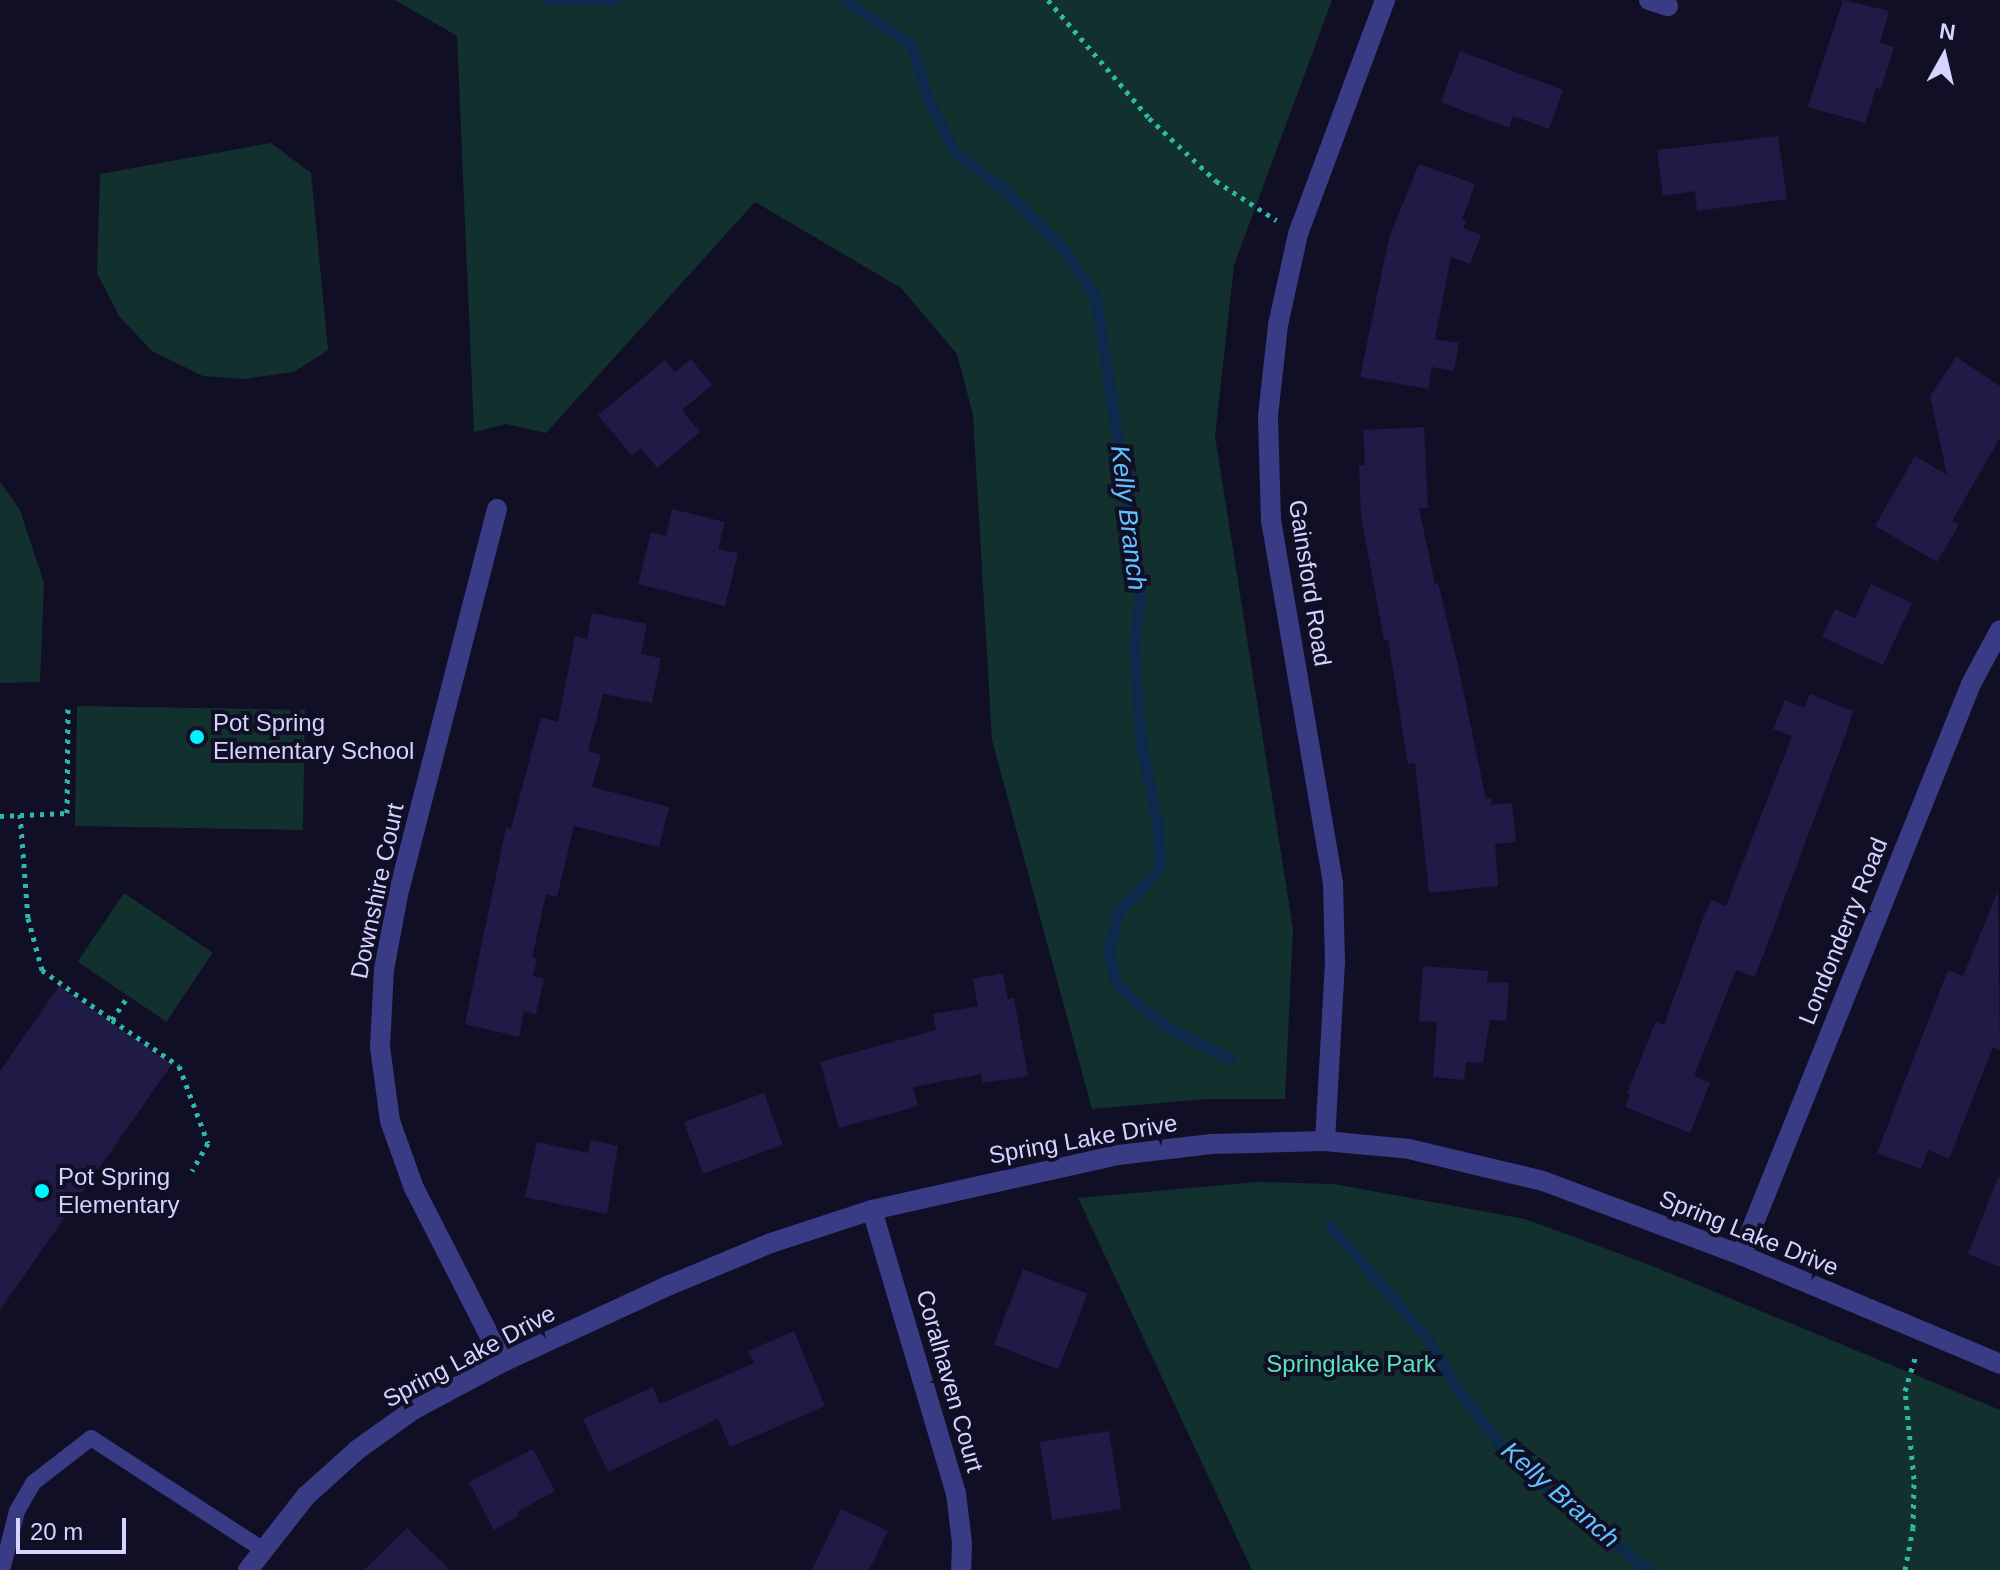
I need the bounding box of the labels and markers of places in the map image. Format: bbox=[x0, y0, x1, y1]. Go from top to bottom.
place label: Pot Spring Elementary School bbox=[213, 709, 414, 765]
marker: Pot Spring Elementary School bbox=[188, 728, 206, 746]
place label: Pot Spring Elementary bbox=[58, 1163, 179, 1219]
marker: Pot Spring Elementary bbox=[33, 1182, 51, 1200]

